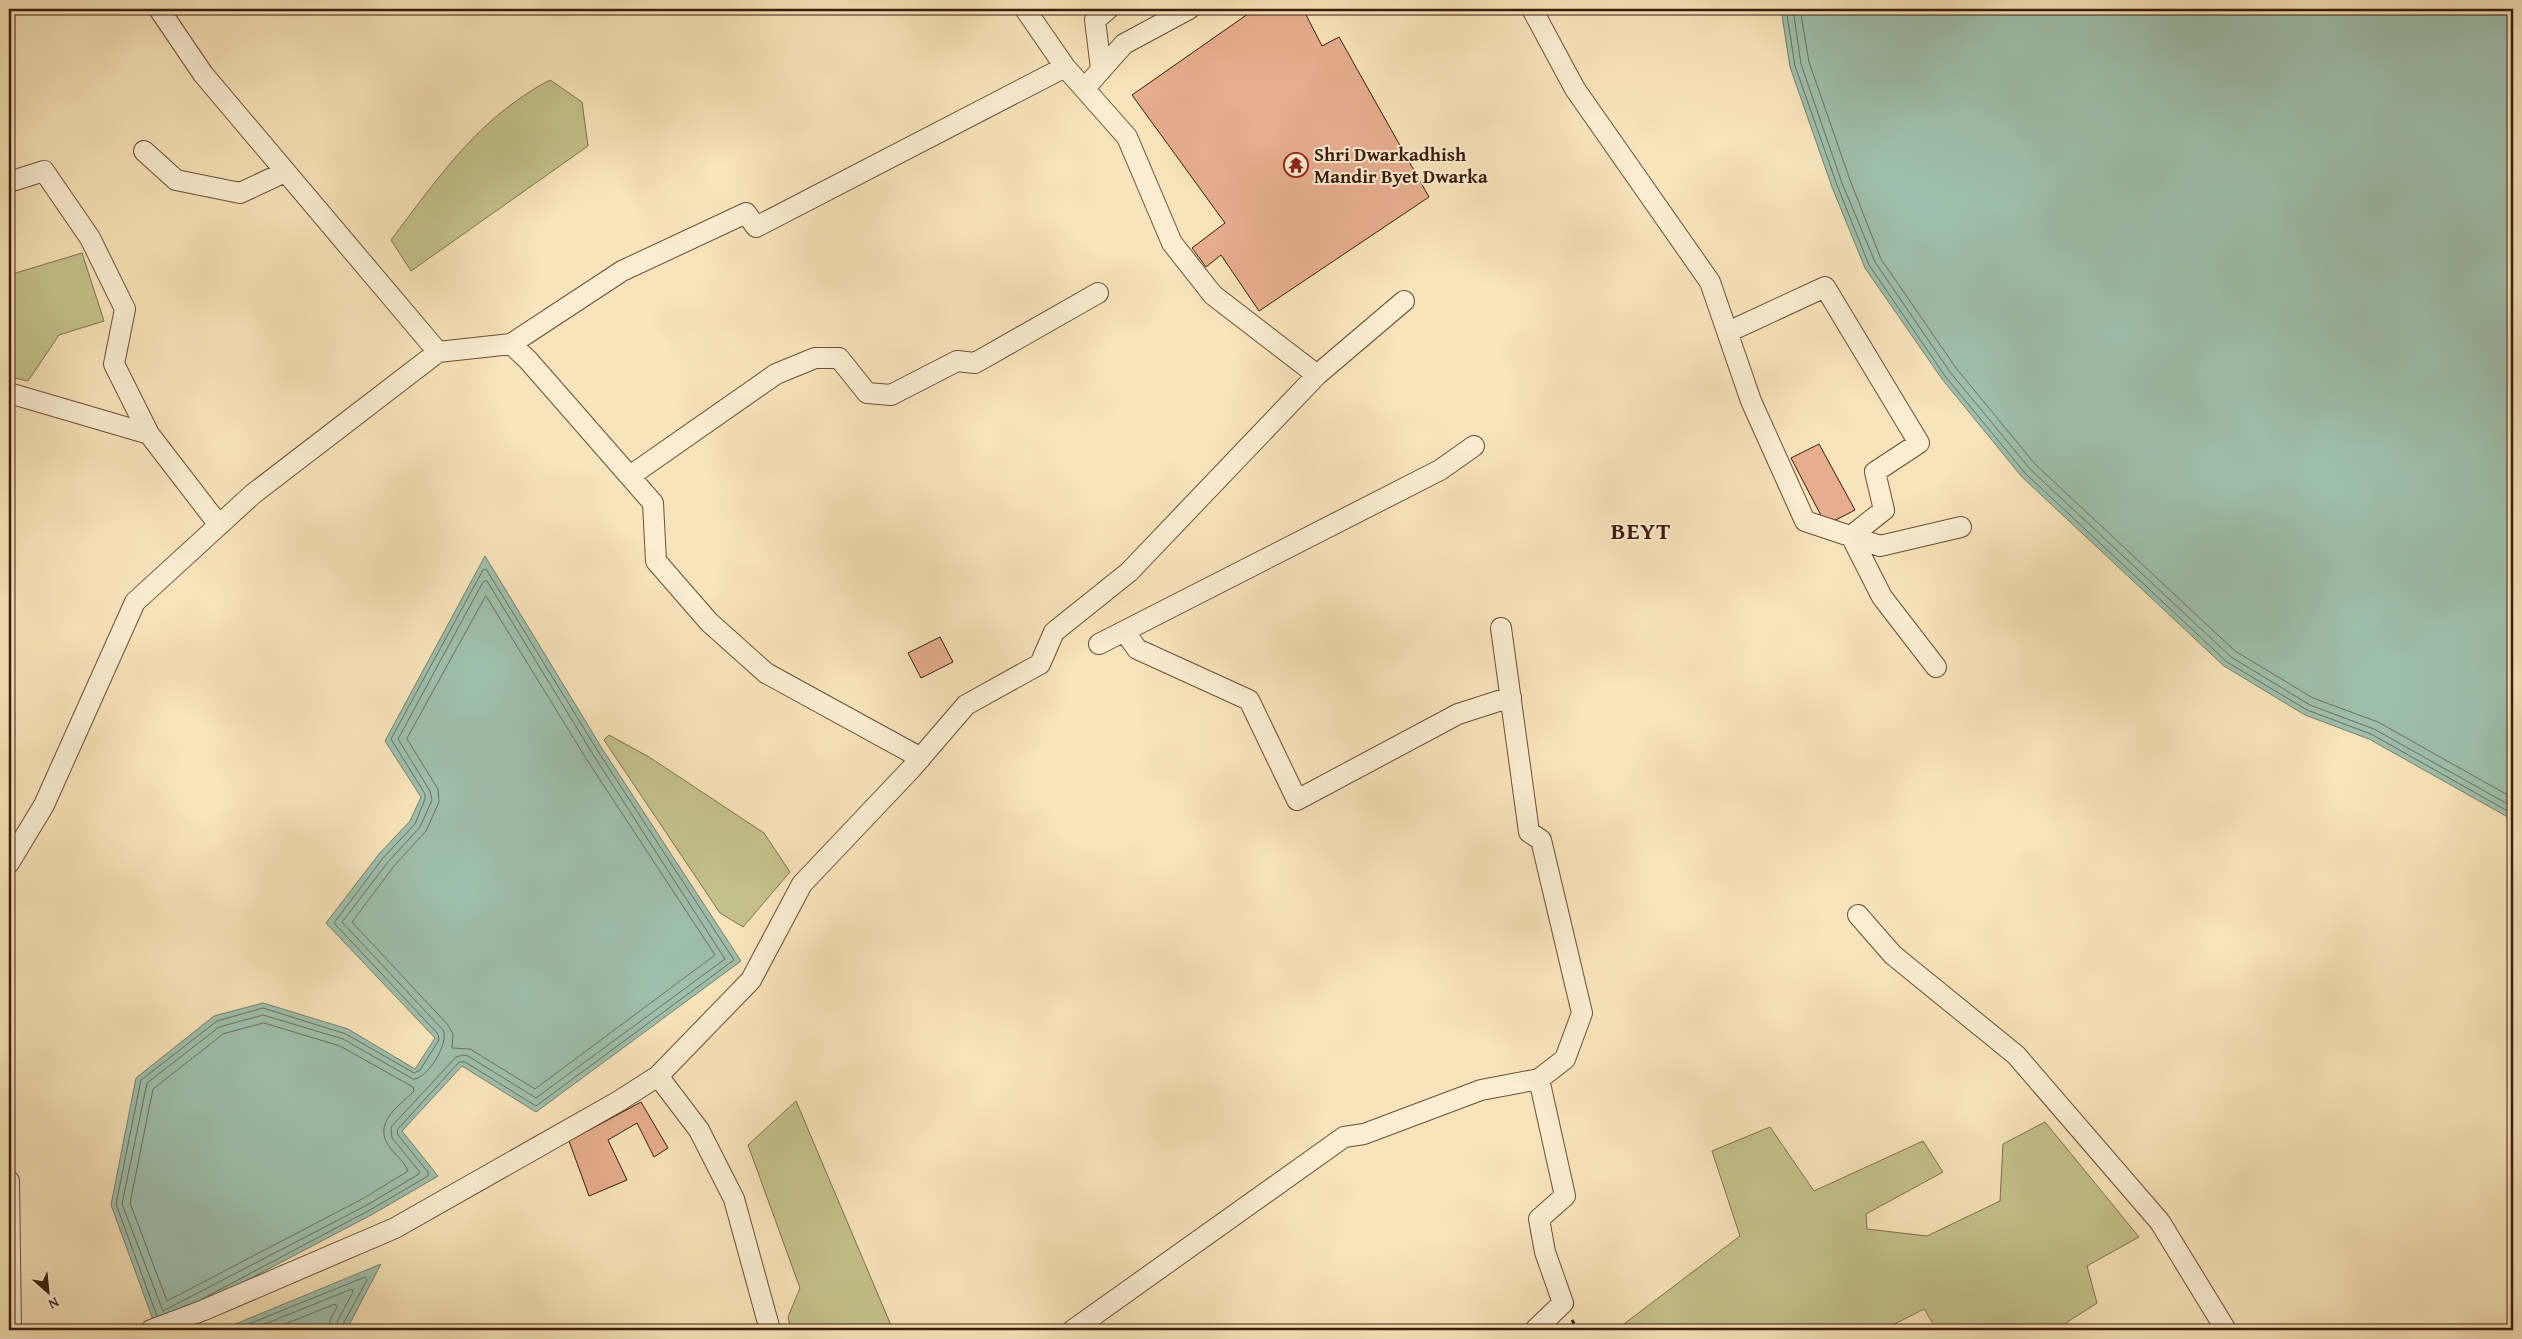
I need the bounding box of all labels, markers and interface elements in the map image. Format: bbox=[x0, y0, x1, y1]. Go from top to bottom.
place label: Shri Dwarkadhish Mandir Byet Dwarka bbox=[1314, 140, 1488, 190]
temple icon: Shri Dwarkadhish Mandir Byet Dwarka bbox=[1283, 152, 1309, 178]
district label: BEYT bbox=[1611, 513, 1671, 548]
north arrow bbox=[22, 1266, 72, 1316]
text: N bbox=[45, 1293, 63, 1315]

